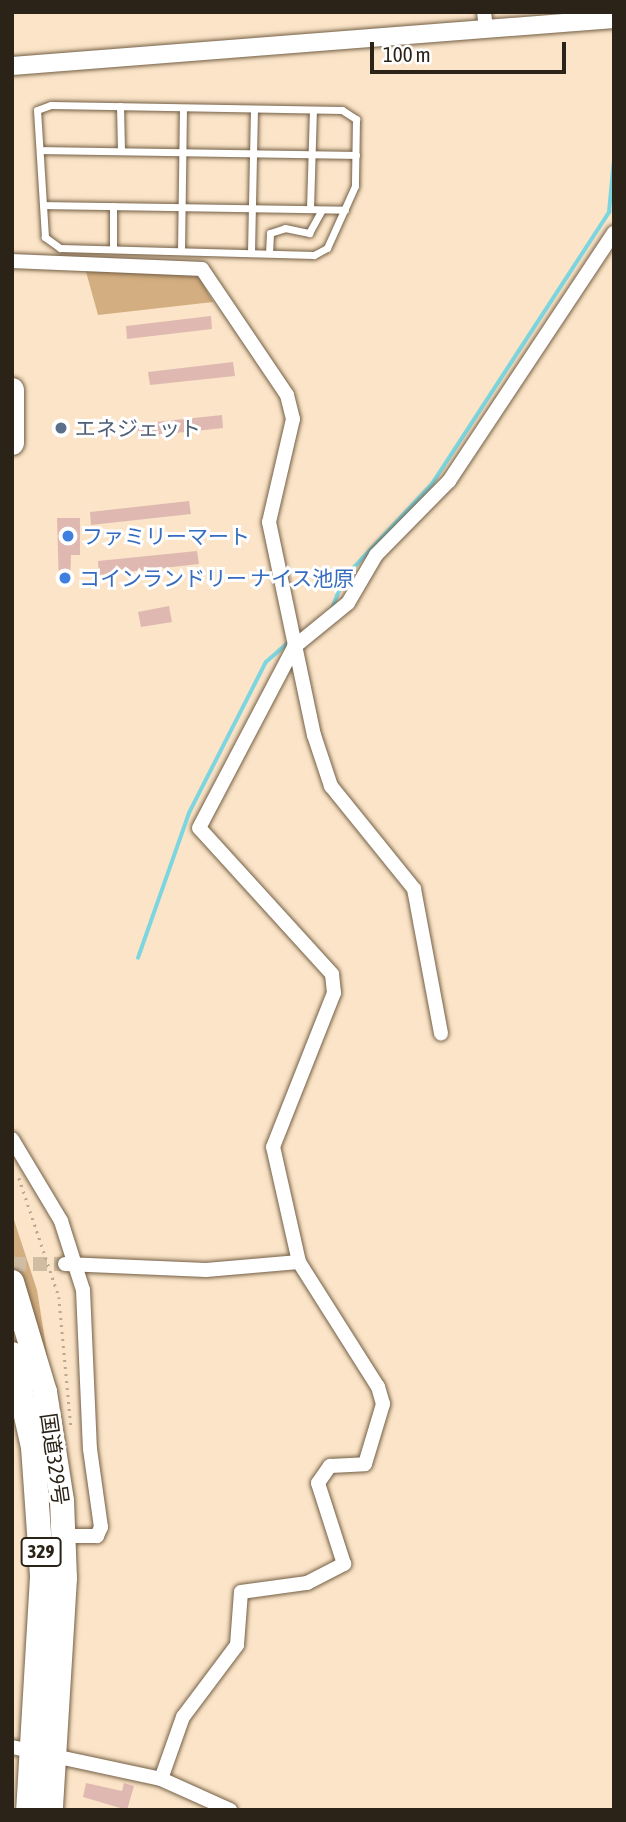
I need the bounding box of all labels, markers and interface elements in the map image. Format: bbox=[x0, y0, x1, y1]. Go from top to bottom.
scale bar bbox=[374, 28, 570, 72]
text: 100 m bbox=[383, 42, 431, 66]
place label: エネジェット bbox=[75, 415, 201, 441]
marker: エネジェット bbox=[53, 420, 69, 436]
place label: ファミリーマート bbox=[82, 523, 250, 549]
marker: ファミリーマート bbox=[60, 528, 76, 544]
place label: コインランドリー ナイス池原 bbox=[79, 565, 355, 591]
marker: コインランドリー ナイス池原 bbox=[57, 570, 73, 586]
street label: 国道329号 bbox=[36, 1411, 74, 1507]
road number: 329 bbox=[20, 1536, 62, 1568]

